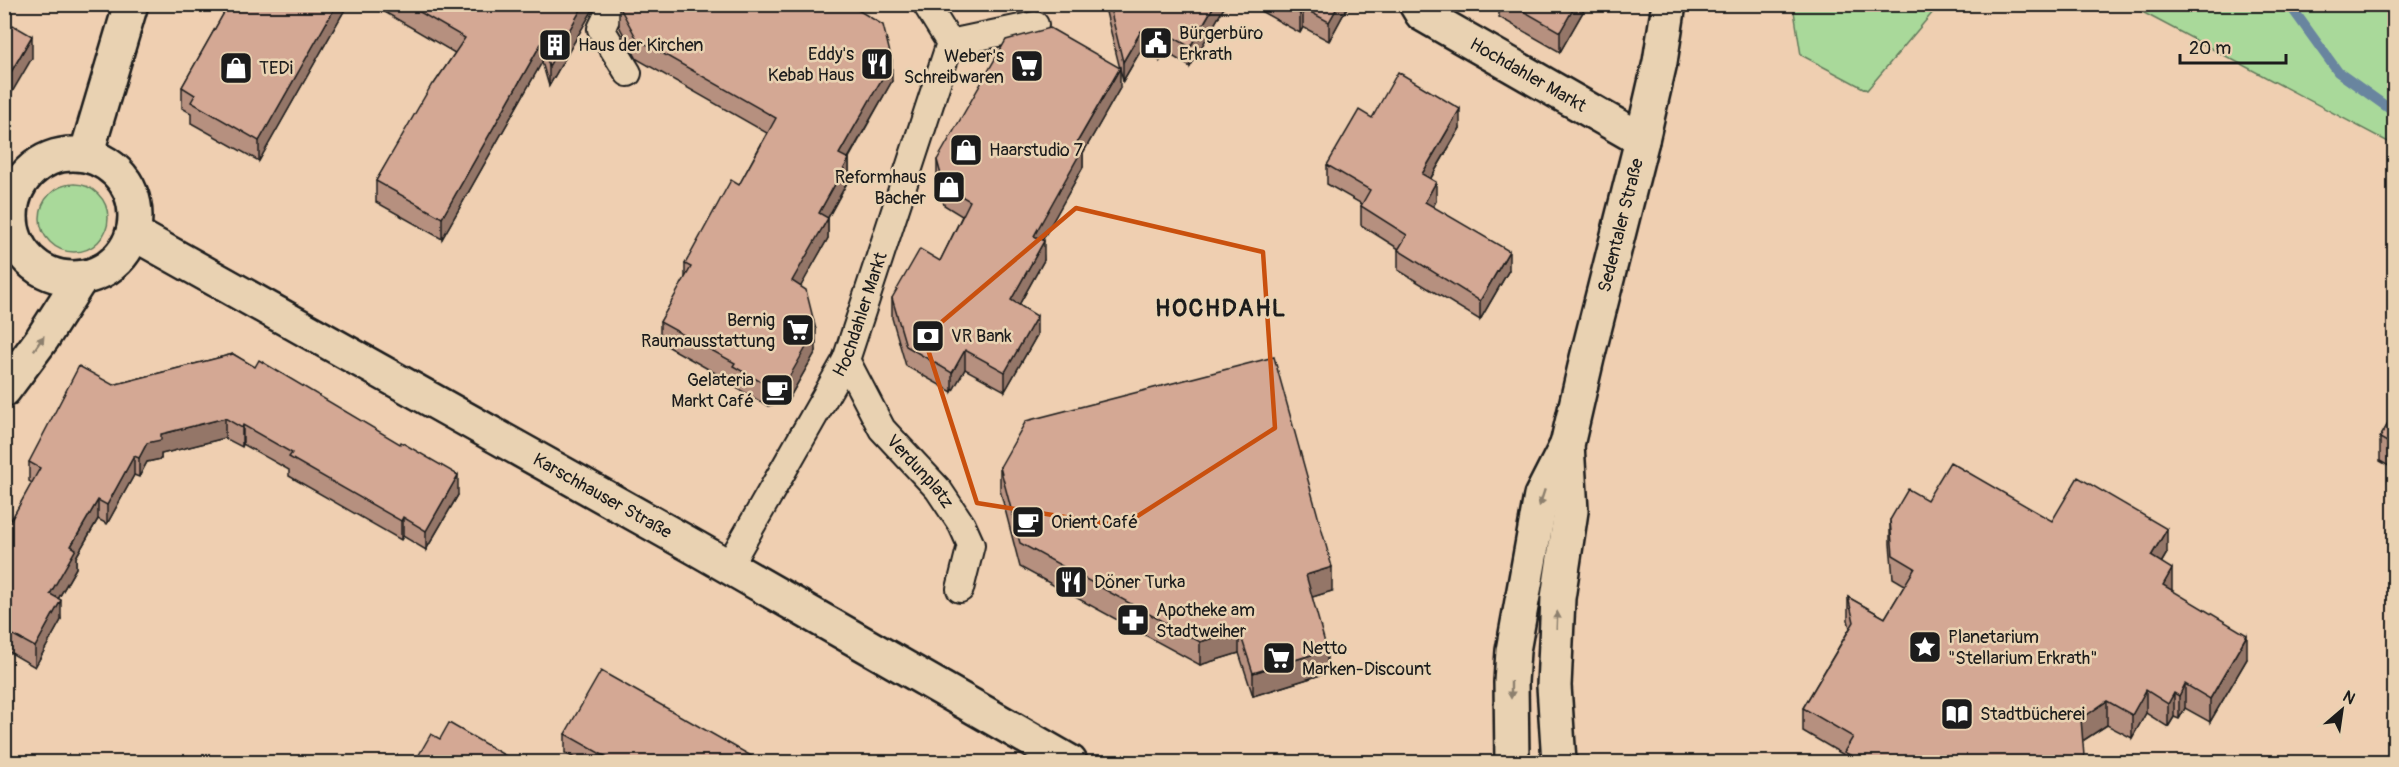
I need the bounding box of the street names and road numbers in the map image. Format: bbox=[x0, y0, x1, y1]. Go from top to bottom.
street label: Hochdahler Markt bbox=[1466, 32, 1591, 118]
street label: Sedentaler Straße bbox=[1593, 156, 1648, 295]
street label: Hochdahler Markt bbox=[827, 248, 892, 381]
street label: Verdunplatz bbox=[882, 430, 959, 513]
street label: Karschhauser Straße bbox=[529, 448, 676, 544]

